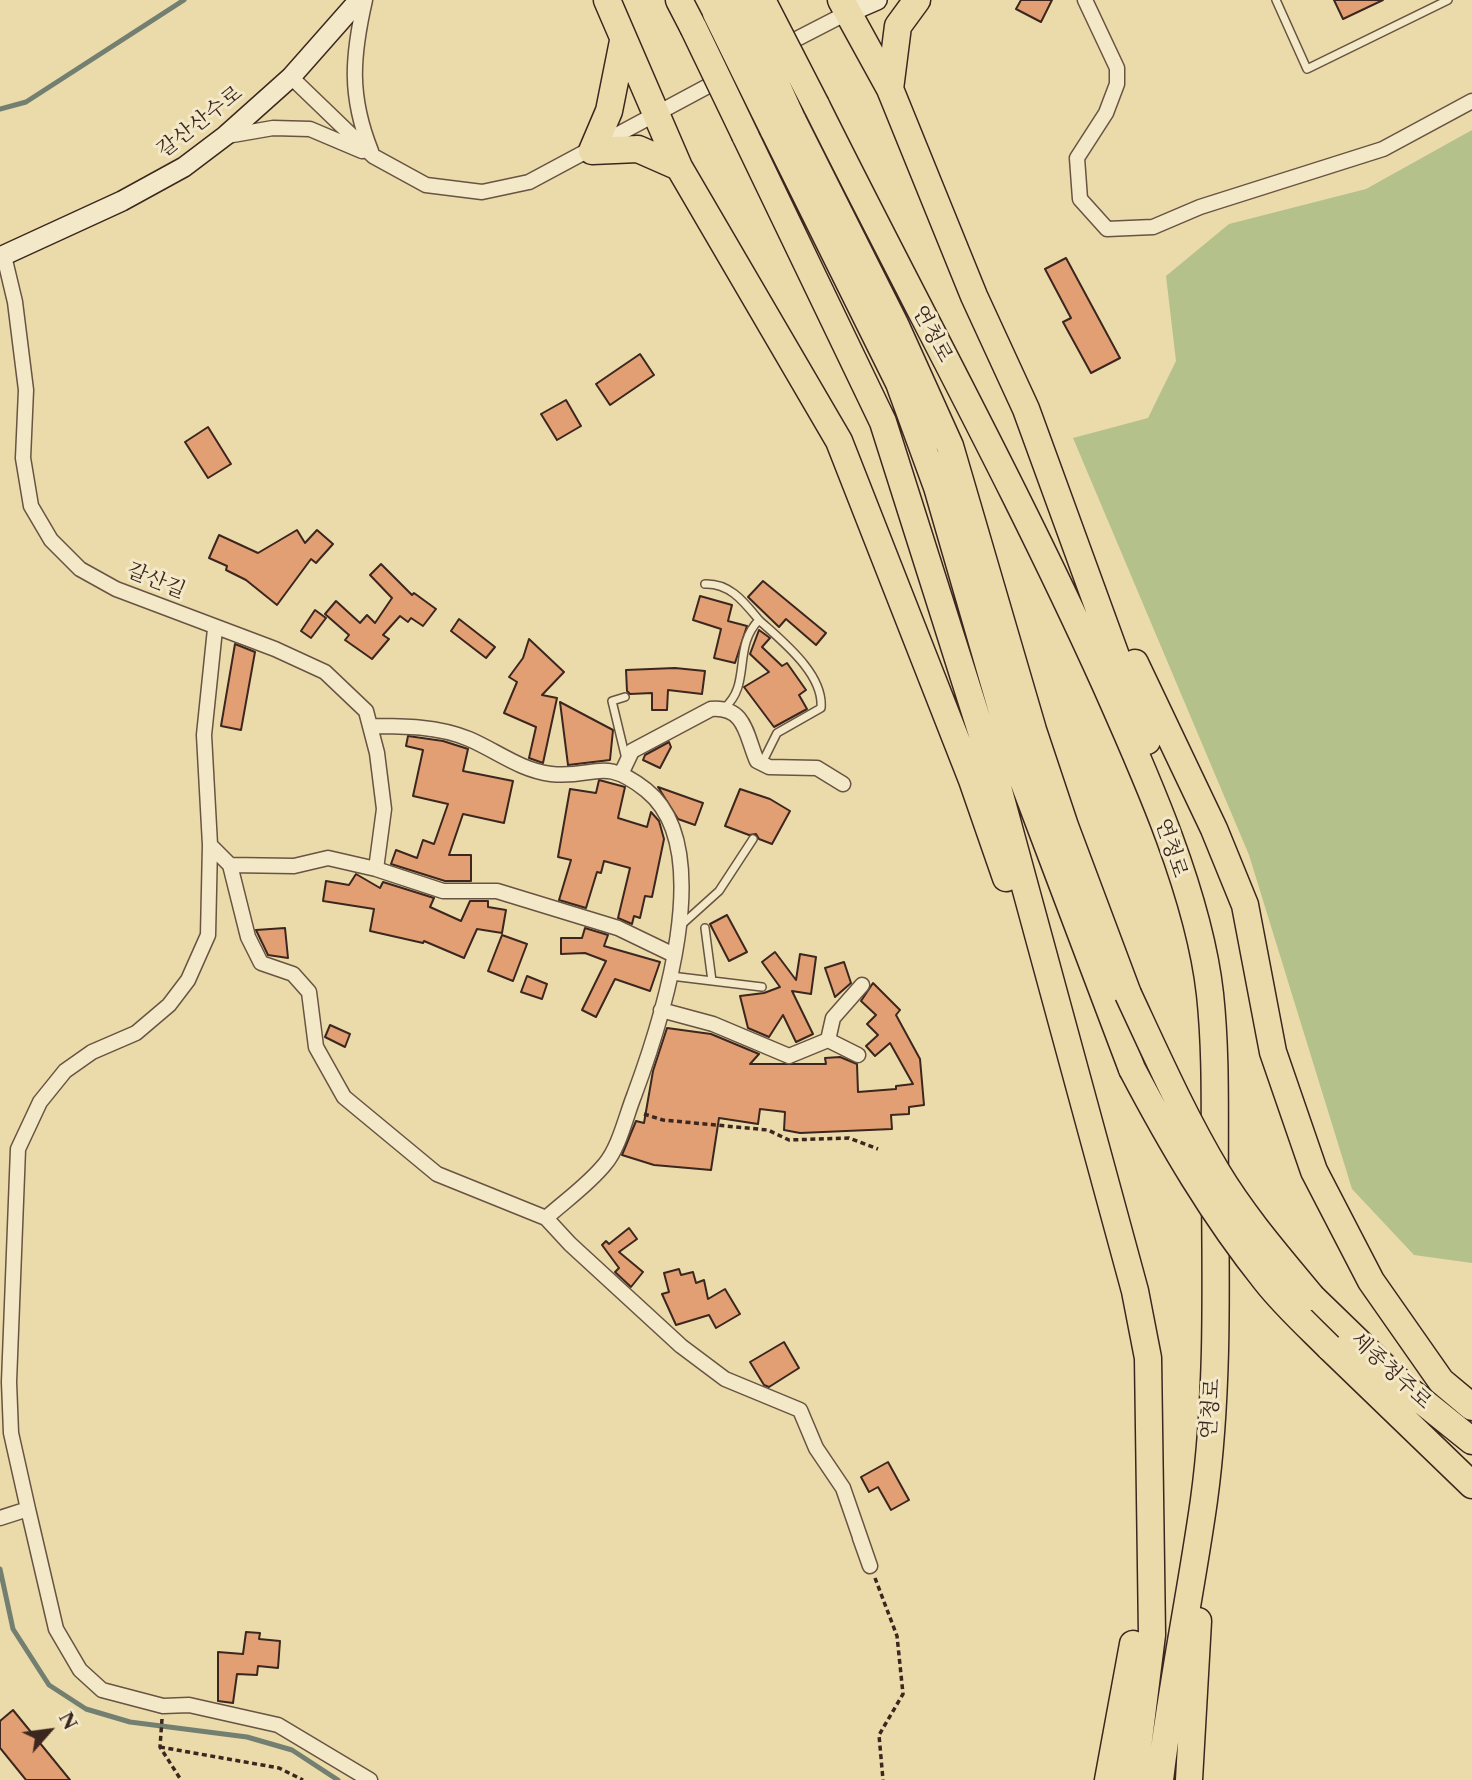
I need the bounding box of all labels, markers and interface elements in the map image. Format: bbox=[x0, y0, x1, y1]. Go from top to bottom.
street label: 갈산산수로 bbox=[152, 81, 248, 163]
street label: 연청로 bbox=[907, 301, 957, 367]
street label: 갈산길 bbox=[123, 558, 189, 604]
street label: 연청로 bbox=[1150, 815, 1192, 881]
street label: 세종청주로 bbox=[1345, 1327, 1437, 1415]
street label: 연청로 bbox=[1196, 1378, 1226, 1440]
north arrow bbox=[14, 1696, 84, 1766]
text: N bbox=[54, 1708, 82, 1734]

